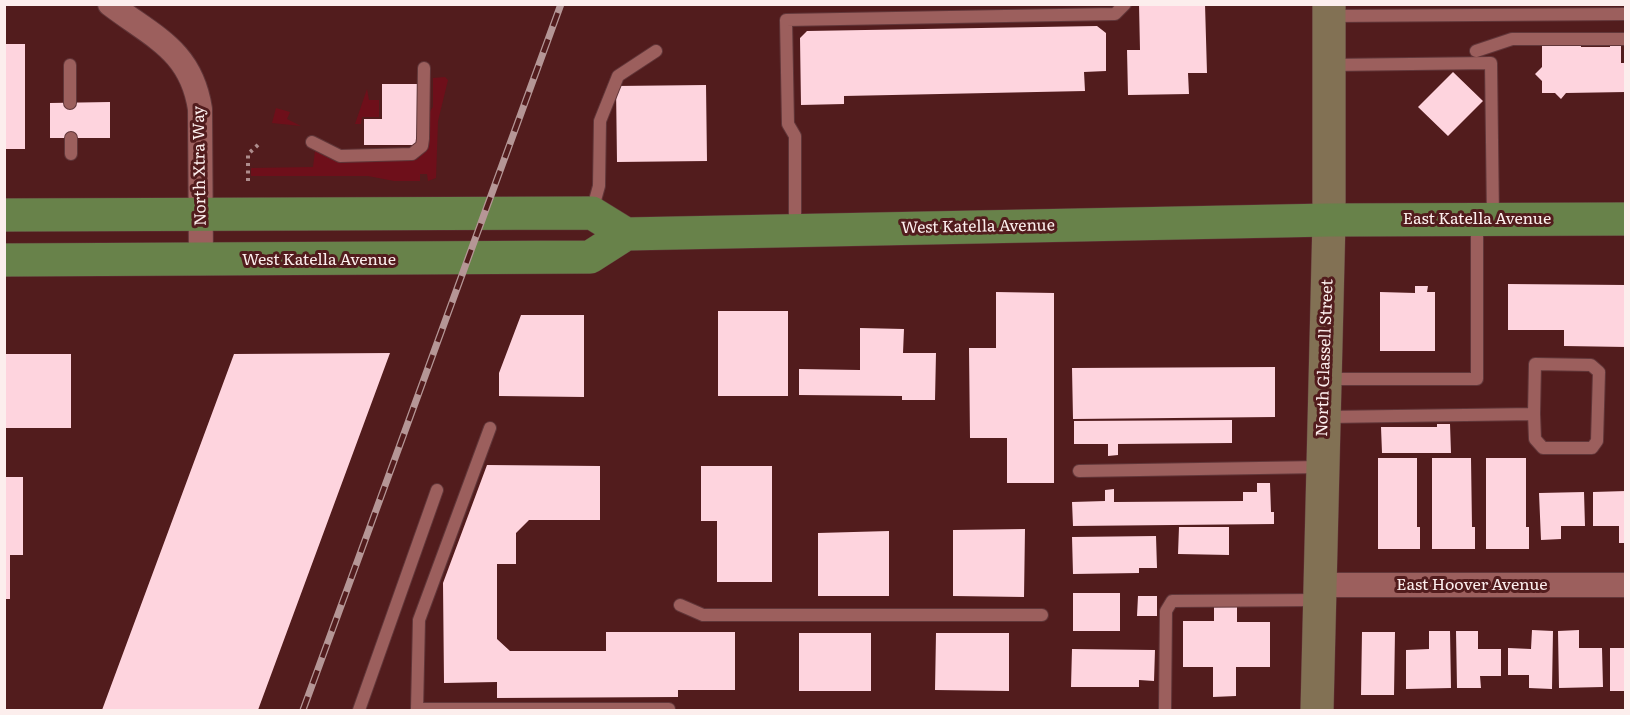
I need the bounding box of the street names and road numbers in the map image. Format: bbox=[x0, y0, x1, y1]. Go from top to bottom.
street label: North Xtra Way bbox=[189, 106, 211, 226]
street label: East Katella Avenue bbox=[1403, 209, 1551, 229]
street label: West Katella Avenue bbox=[901, 216, 1055, 238]
street label: West Katella Avenue bbox=[242, 250, 396, 270]
street label: North Glassell Street bbox=[1313, 279, 1337, 437]
street label: East Hoover Avenue bbox=[1396, 575, 1548, 595]

